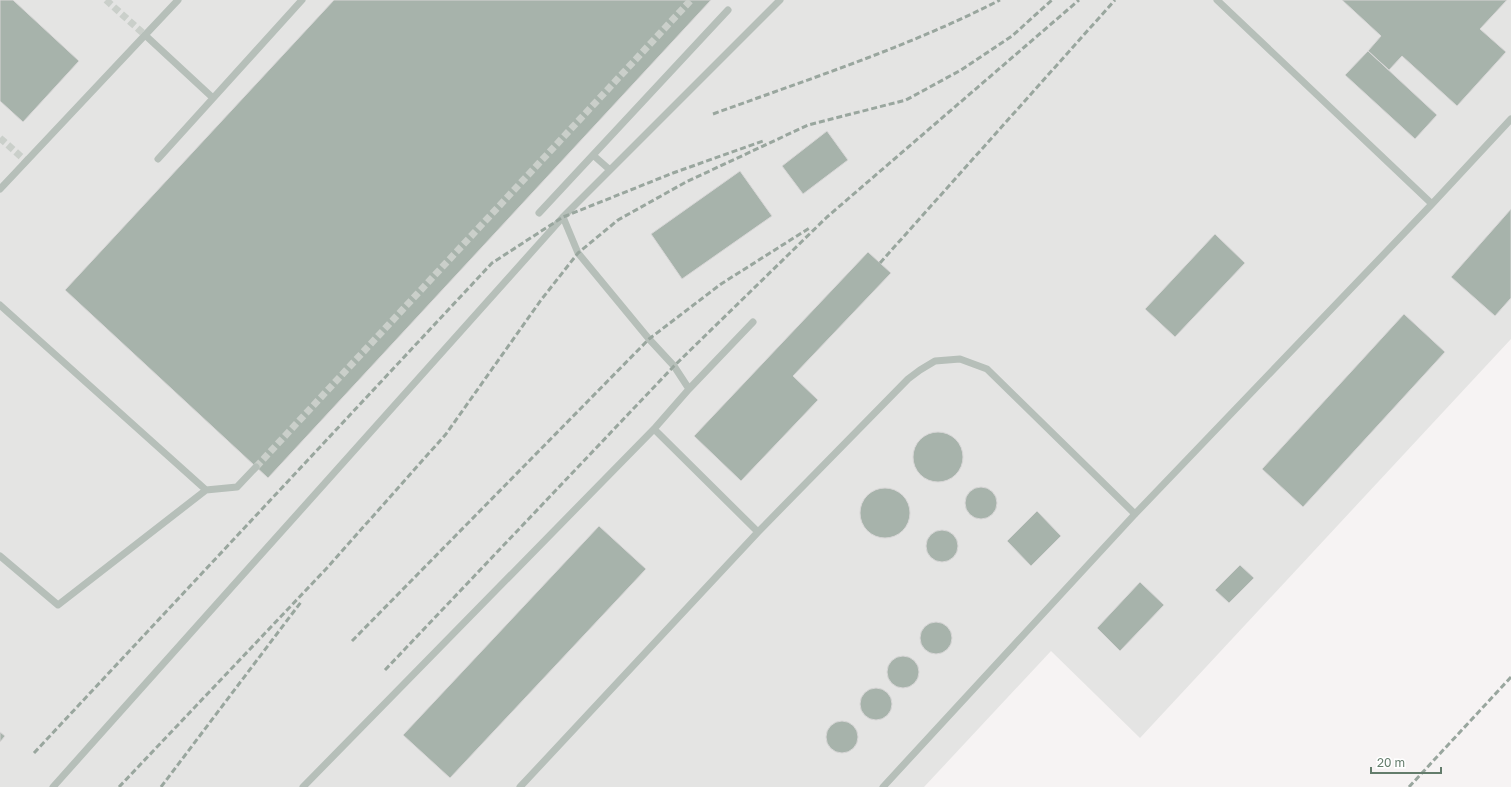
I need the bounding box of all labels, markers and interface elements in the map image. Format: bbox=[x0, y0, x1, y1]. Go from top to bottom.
scale bar bbox=[1371, 749, 1441, 775]
text: 20 m bbox=[1377, 755, 1405, 770]

